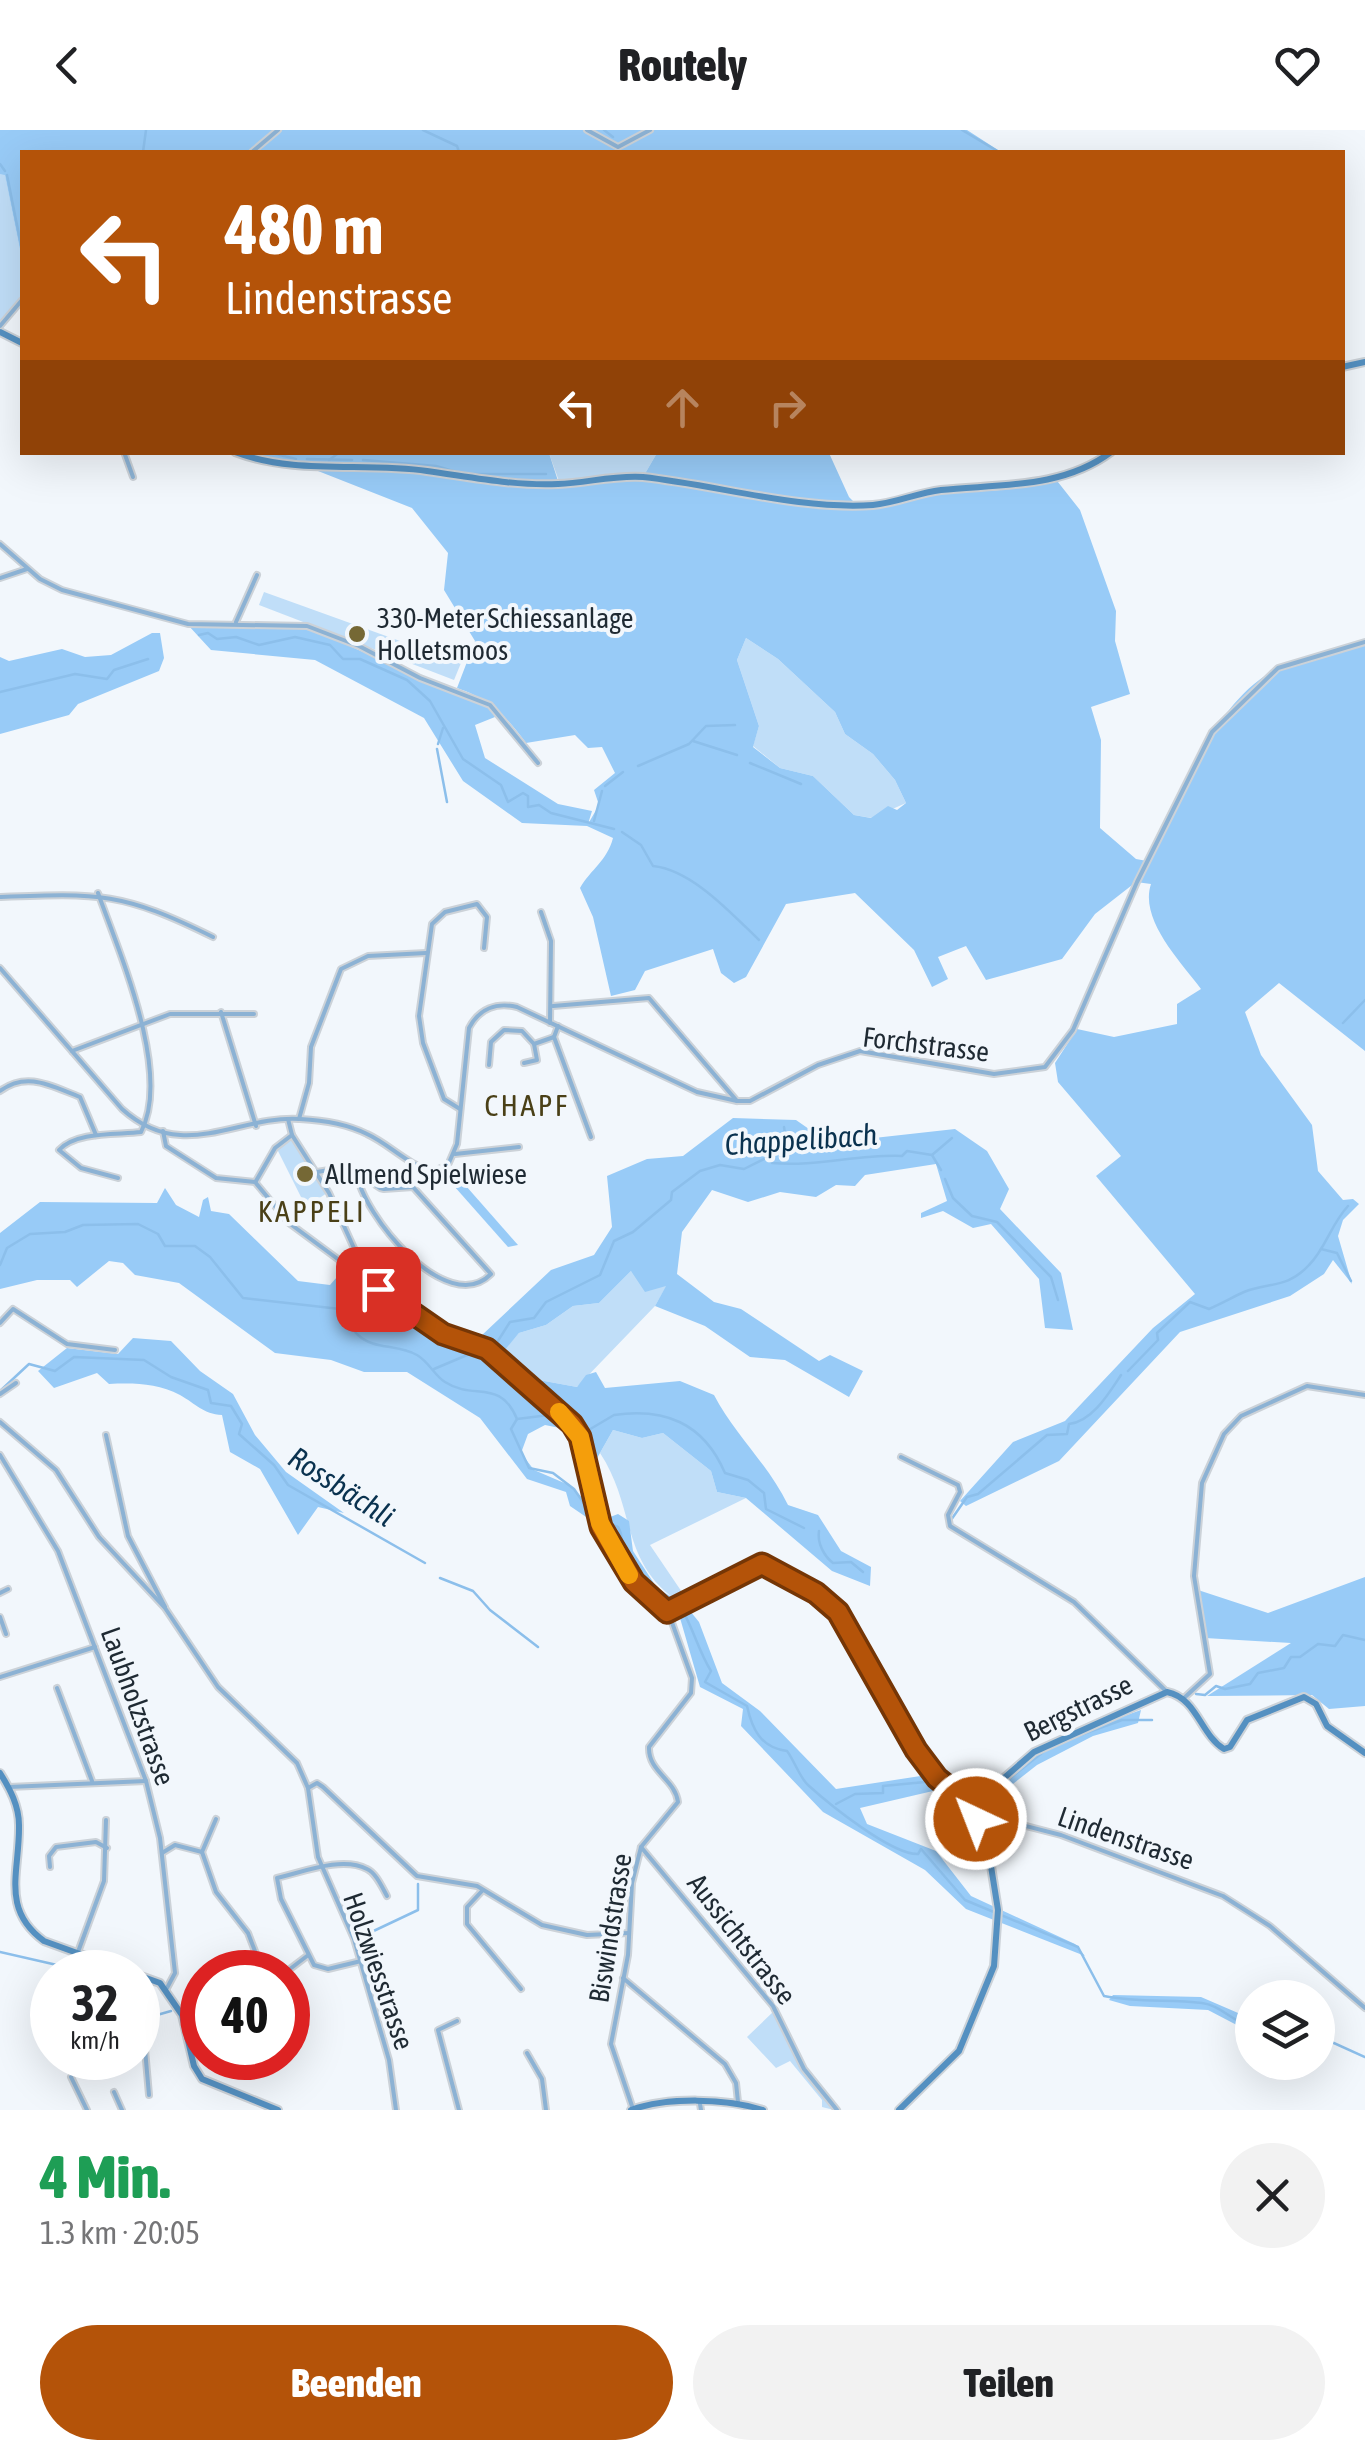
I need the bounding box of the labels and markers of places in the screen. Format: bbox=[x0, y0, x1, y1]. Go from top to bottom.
place label: 330-Meter Schiessanlage Holletsmoos bbox=[377, 602, 633, 666]
marker: 330-Meter Schiessanlage Holletsmoos bbox=[346, 623, 368, 645]
place label: Allmend Spielwiese bbox=[325, 1158, 527, 1190]
marker: Allmend Spielwiese bbox=[294, 1163, 316, 1185]
pin bbox=[336, 1247, 421, 1332]

